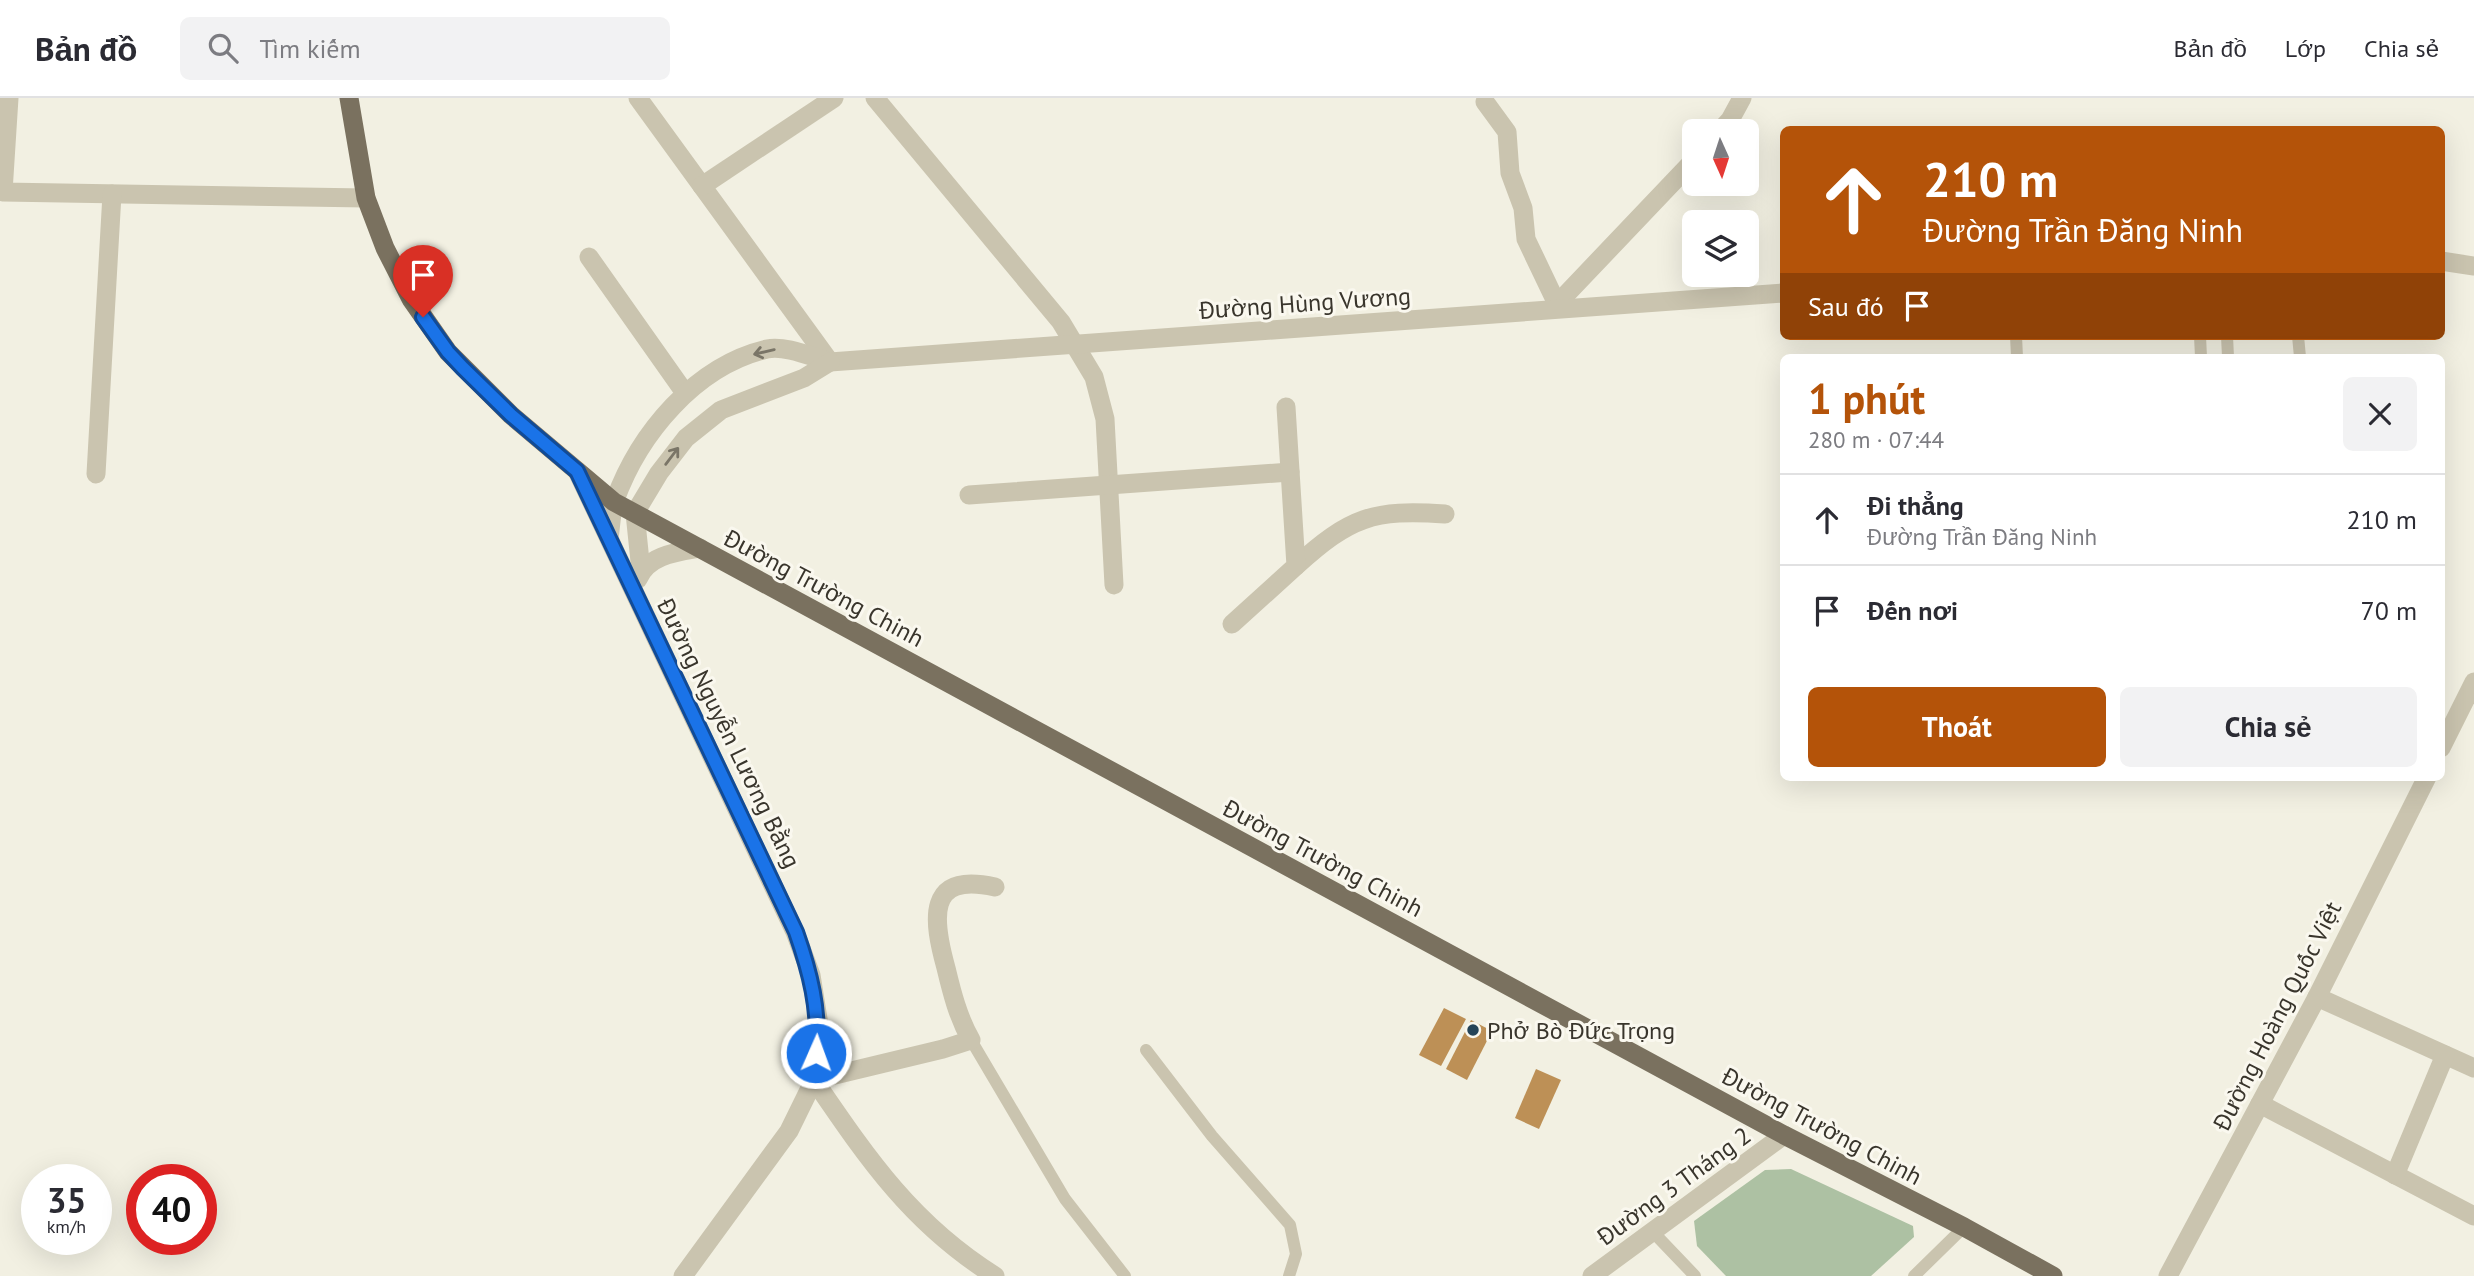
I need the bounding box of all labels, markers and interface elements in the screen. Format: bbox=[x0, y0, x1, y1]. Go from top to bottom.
search box bbox=[180, 17, 670, 80]
text: Bản đồ bbox=[35, 27, 138, 70]
icon: search bbox=[204, 29, 242, 67]
text: Tìm kiếm bbox=[260, 32, 361, 65]
text: Bản đồ bbox=[2174, 33, 2247, 64]
text: Lớp bbox=[2285, 33, 2326, 64]
text: Chia sẻ bbox=[2364, 33, 2439, 64]
north arrow bbox=[1682, 119, 1759, 196]
map controls bbox=[1682, 119, 1759, 287]
text: 210 m bbox=[1923, 147, 2058, 211]
icon: ahead bbox=[1808, 154, 1899, 245]
text: Đường Trần Đăng Ninh bbox=[1923, 209, 2243, 251]
button: layers bbox=[1682, 210, 1759, 287]
pin bbox=[393, 245, 453, 317]
icon: arrive bbox=[404, 256, 442, 294]
street label: Đường Hùng Vương bbox=[1197, 280, 1412, 326]
icon: arrive bbox=[1898, 287, 1936, 325]
text: Sau đó bbox=[1808, 290, 1884, 323]
one-way arrow bbox=[753, 347, 775, 360]
text: 1 phút bbox=[1808, 371, 1925, 426]
button: close bbox=[2343, 377, 2417, 451]
text: 280 m · 07:44 bbox=[1808, 425, 1944, 454]
one-way arrow bbox=[665, 447, 680, 466]
text: Đi thẳng bbox=[1867, 489, 1964, 522]
icon: ahead bbox=[1808, 501, 1846, 539]
text: 210 m bbox=[2346, 503, 2417, 536]
street label: Đường Trường Chinh bbox=[718, 522, 929, 654]
text: Đường Trần Đăng Ninh bbox=[1867, 522, 2097, 551]
street label: Đường Nguyễn Lương Bằng bbox=[650, 592, 808, 873]
icon: arrive bbox=[1808, 592, 1846, 630]
text: Đến nơi bbox=[1867, 594, 1958, 627]
text: 70 m bbox=[2361, 594, 2417, 627]
button: Thoát bbox=[1808, 687, 2106, 767]
button: Chia sẻ bbox=[2120, 687, 2417, 767]
street label: Đường Trường Chinh bbox=[1217, 792, 1428, 924]
street label: Đường Hoàng Quốc Việt bbox=[2205, 896, 2348, 1137]
place label: Phở Bò Đức Trọng bbox=[1487, 1015, 1675, 1046]
position arrow bbox=[779, 1016, 853, 1090]
marker: Phở Bò Đức Trọng bbox=[1465, 1022, 1481, 1038]
street label: Đường Trường Chinh bbox=[1716, 1060, 1927, 1192]
street label: Đường 3 Tháng 2 bbox=[1590, 1120, 1757, 1253]
speed limit sign: 40 bbox=[126, 1164, 217, 1255]
text: 35 bbox=[47, 1177, 86, 1223]
text: km/h bbox=[47, 1215, 86, 1238]

